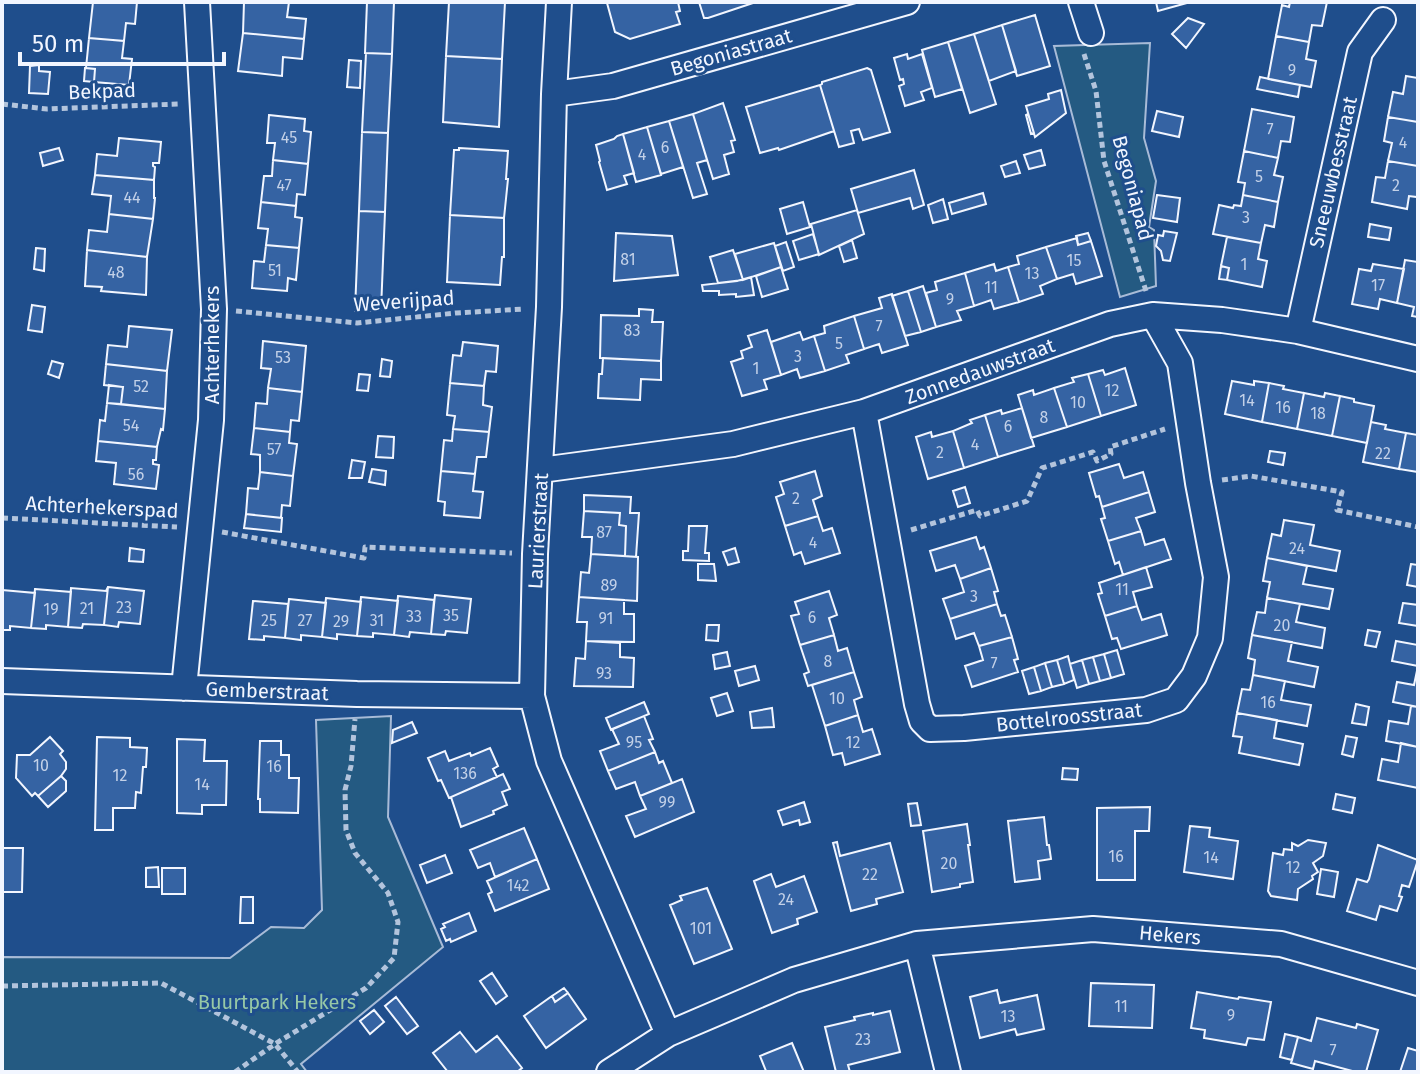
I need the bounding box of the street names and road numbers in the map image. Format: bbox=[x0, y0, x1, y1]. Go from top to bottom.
street label: Begoniastraat bbox=[667, 23, 795, 81]
street label: Bekpad bbox=[68, 78, 136, 104]
street label: Sneeuwbesstraat bbox=[1304, 93, 1362, 250]
street label: Begoniapad bbox=[1107, 133, 1159, 243]
street label: Weverijpad bbox=[353, 285, 455, 317]
street label: Achterhekers bbox=[200, 286, 224, 404]
street label: Zonnedauwstraat bbox=[902, 333, 1059, 409]
street label: Laurierstraat bbox=[523, 471, 553, 590]
street label: Achterhekerspad bbox=[25, 491, 179, 523]
street label: Gemberstraat bbox=[205, 677, 330, 705]
street label: Bottelroosstraat bbox=[995, 697, 1144, 737]
street label: Hekers bbox=[1138, 920, 1202, 950]

